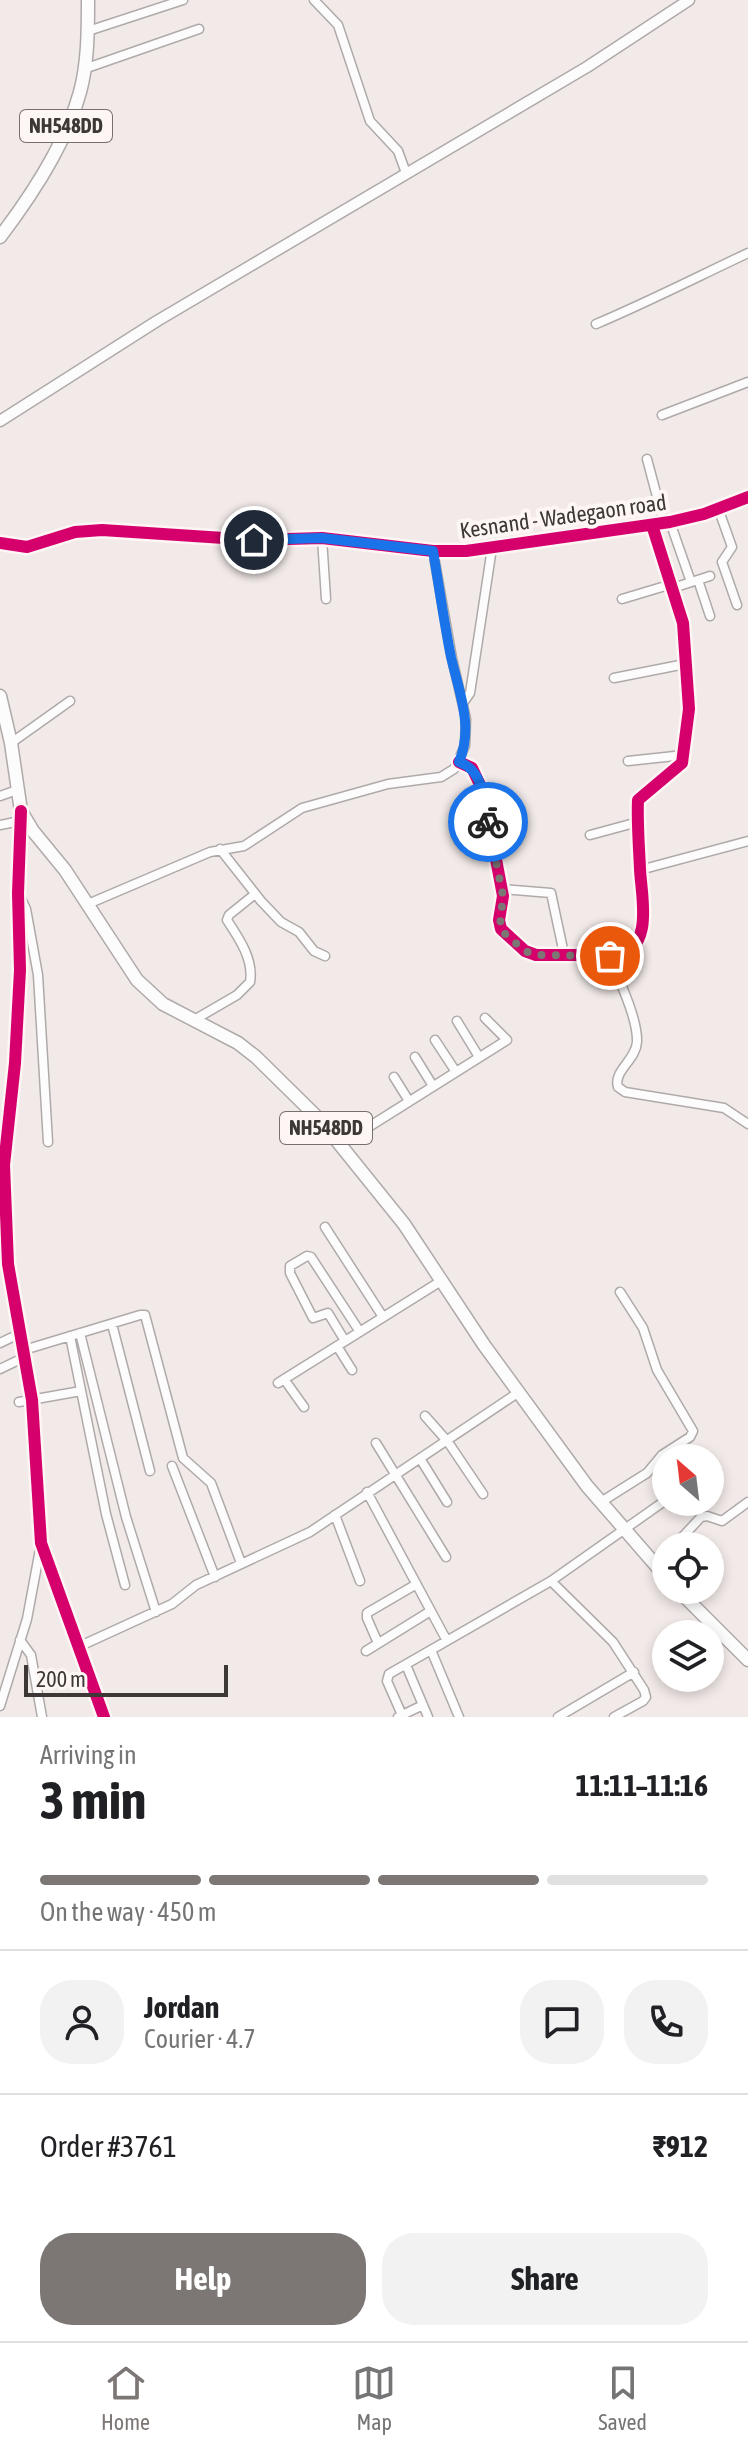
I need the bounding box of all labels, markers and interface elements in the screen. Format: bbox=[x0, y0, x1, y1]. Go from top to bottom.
road number: NH548DD bbox=[20, 110, 112, 142]
street label: Kesnand - Wadegaon road bbox=[458, 489, 668, 543]
pin bbox=[220, 506, 288, 574]
icon: home bbox=[232, 518, 276, 562]
courier bbox=[448, 782, 528, 862]
icon: bike bbox=[466, 800, 510, 844]
pin bbox=[576, 922, 644, 990]
icon: bag bbox=[588, 934, 632, 978]
road number: NH548DD bbox=[280, 1112, 372, 1144]
north arrow bbox=[652, 1444, 724, 1516]
map controls bbox=[652, 1444, 724, 1692]
button: locate bbox=[652, 1532, 724, 1604]
button: layers bbox=[652, 1620, 724, 1692]
scale bar bbox=[24, 1661, 228, 1697]
text: 200 m bbox=[36, 1666, 86, 1692]
text: Arriving in bbox=[40, 1740, 137, 1770]
text: 11:11–11:16 bbox=[576, 1768, 708, 1802]
text: 3 min bbox=[40, 1770, 146, 1830]
text: On the way · 450 m bbox=[40, 1897, 217, 1927]
button: person bbox=[40, 1980, 124, 2064]
button: chat bbox=[520, 1980, 604, 2064]
button: phone bbox=[624, 1980, 708, 2064]
text: Jordan bbox=[144, 1990, 219, 2024]
text: Courier · 4.7 bbox=[144, 2024, 255, 2054]
text: Order #3761 bbox=[40, 2129, 177, 2163]
text: ₹912 bbox=[653, 2129, 708, 2163]
button: Help bbox=[40, 2233, 366, 2325]
button: Share bbox=[382, 2233, 708, 2325]
tab: Home bbox=[101, 2361, 150, 2435]
tab: Map bbox=[352, 2361, 396, 2435]
tab: Saved bbox=[598, 2361, 647, 2435]

